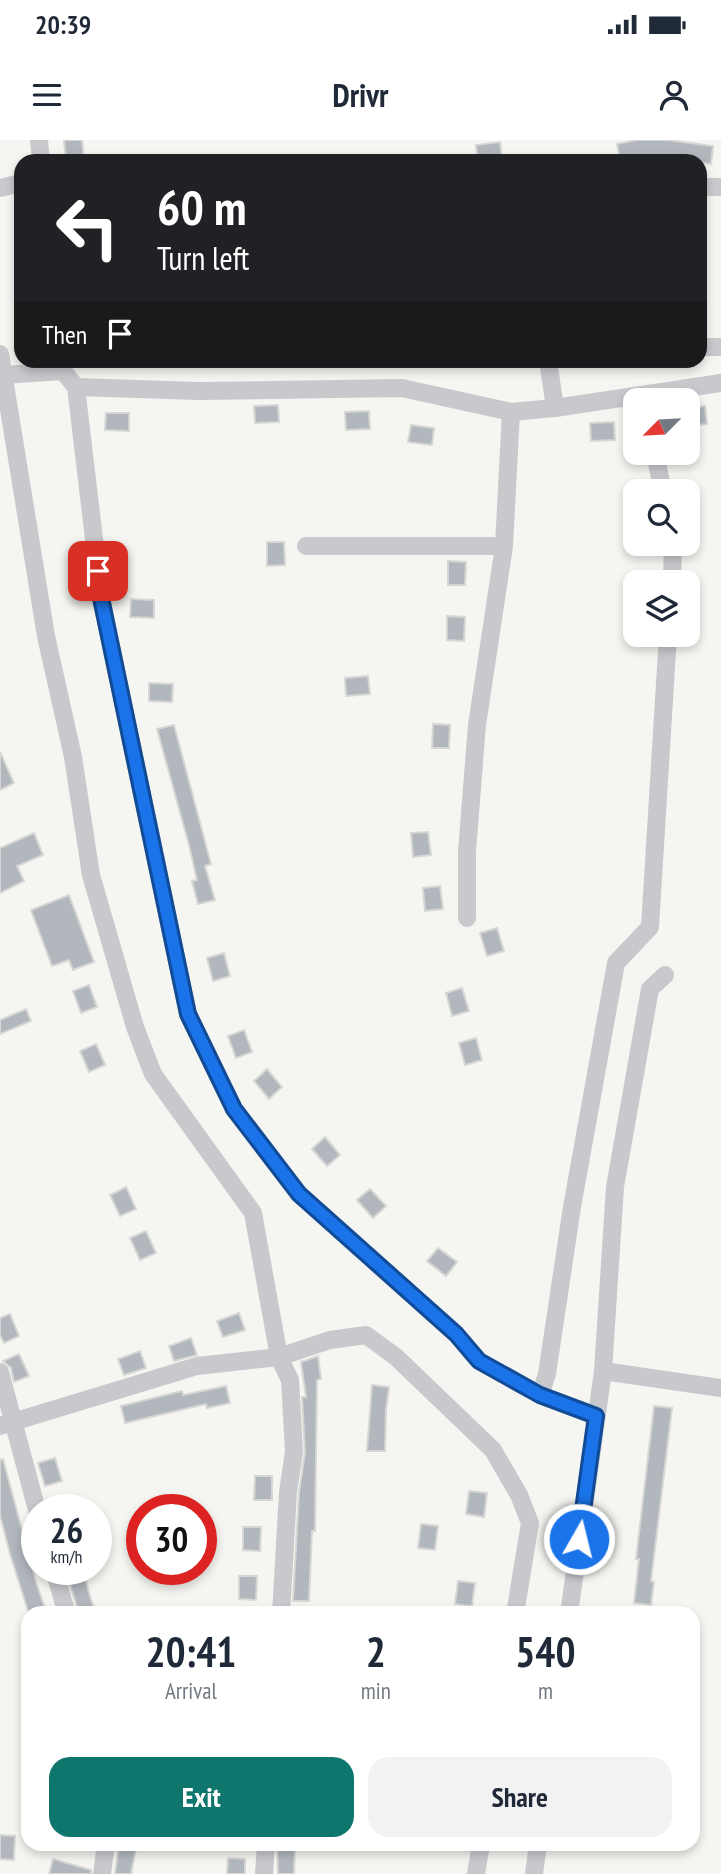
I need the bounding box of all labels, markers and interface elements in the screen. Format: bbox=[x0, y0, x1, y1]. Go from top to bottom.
text: 20:39 bbox=[35, 8, 91, 41]
text: Drivr bbox=[333, 74, 388, 116]
icon: menu bbox=[28, 76, 66, 114]
icon: person bbox=[655, 76, 693, 114]
text: 60 m bbox=[157, 175, 246, 239]
icon: left bbox=[42, 182, 133, 273]
text: Turn left bbox=[157, 237, 249, 279]
icon: arrive bbox=[101, 315, 139, 353]
text: Then bbox=[42, 318, 87, 351]
north arrow bbox=[623, 388, 700, 466]
map controls bbox=[623, 388, 700, 647]
button: search bbox=[623, 479, 700, 556]
pin bbox=[68, 541, 128, 601]
icon: arrive bbox=[79, 552, 117, 590]
button: layers bbox=[623, 570, 700, 647]
speed limit sign: 30 bbox=[126, 1494, 217, 1585]
position arrow bbox=[542, 1502, 616, 1576]
text: 26 bbox=[50, 1507, 83, 1553]
text: km/h bbox=[51, 1545, 82, 1568]
text: 20:41 bbox=[145, 1624, 236, 1679]
text: 2 bbox=[366, 1624, 386, 1679]
text: 540 bbox=[515, 1624, 576, 1679]
text: Arrival bbox=[165, 1676, 217, 1705]
text: min bbox=[361, 1676, 391, 1705]
text: m bbox=[538, 1676, 553, 1705]
button: Exit bbox=[49, 1757, 354, 1837]
button: Share bbox=[368, 1757, 672, 1837]

